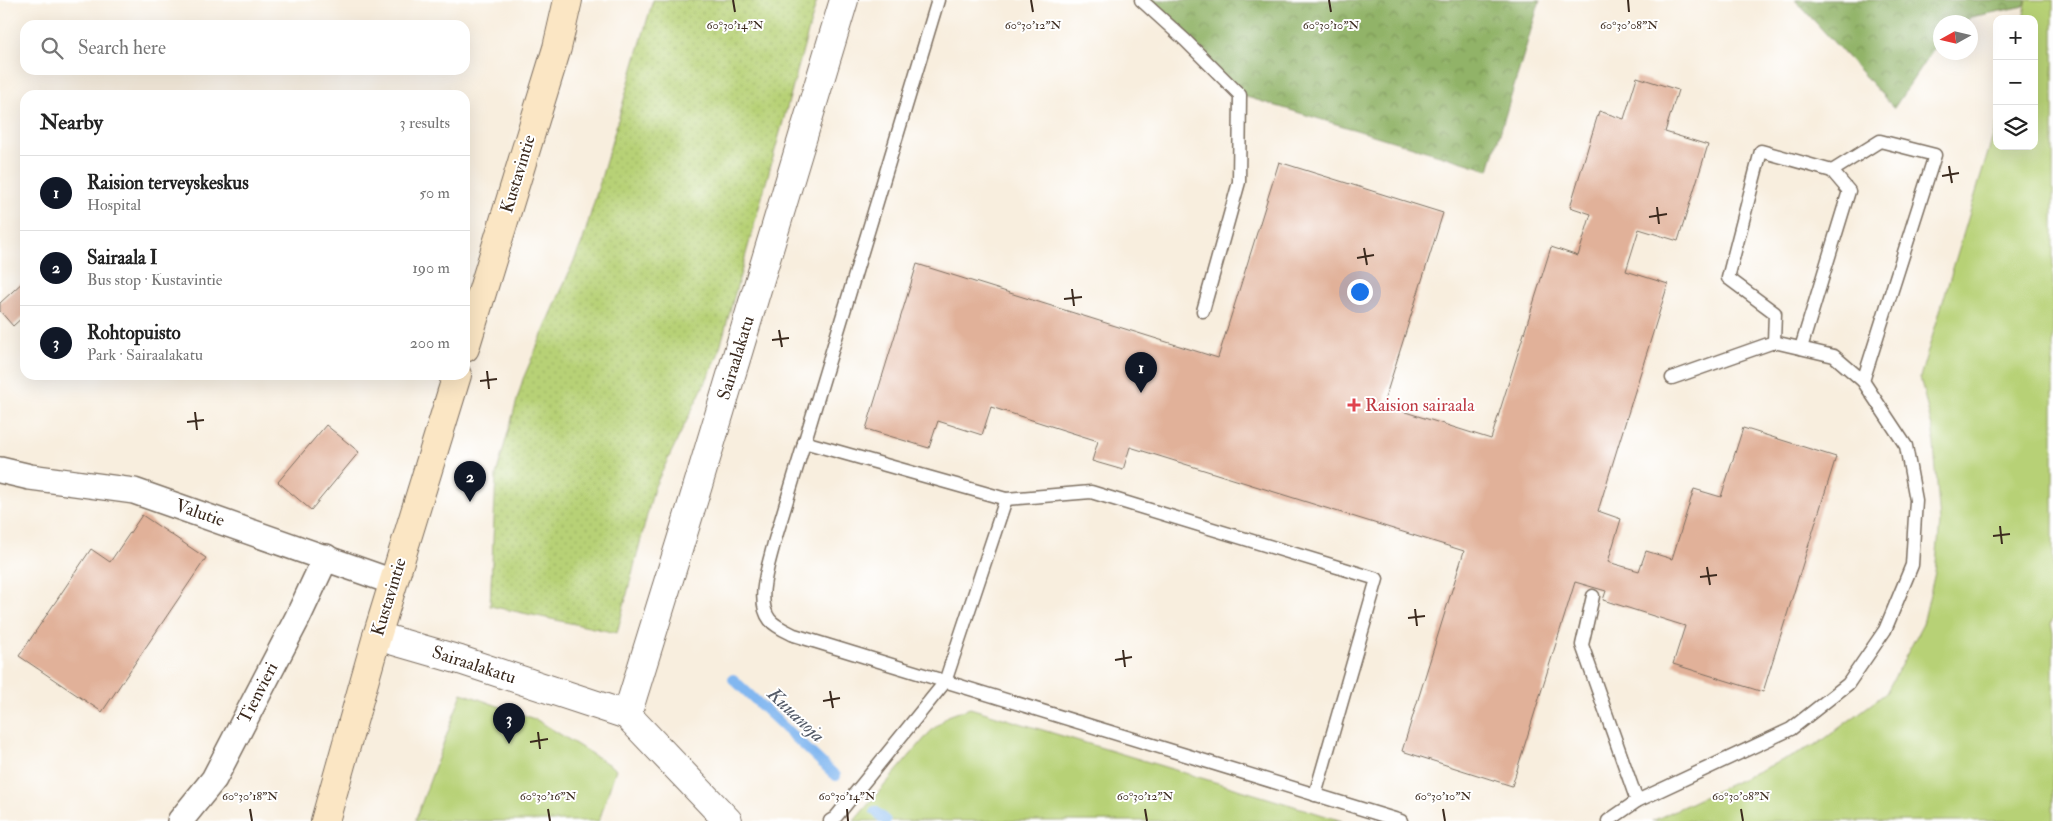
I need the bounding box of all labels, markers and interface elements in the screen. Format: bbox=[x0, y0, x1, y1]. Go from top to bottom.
north arrow bbox=[1933, 15, 1978, 60]
map controls bbox=[1993, 15, 2038, 150]
button: + bbox=[1993, 15, 2038, 60]
text: 60°30'14"N bbox=[706, 18, 764, 33]
text: 60°30'12"N bbox=[1005, 18, 1062, 33]
text: 60°30'10"N bbox=[1303, 18, 1360, 33]
text: 60°30'08"N bbox=[1600, 18, 1658, 33]
search box bbox=[20, 20, 470, 75]
icon: search bbox=[38, 34, 66, 62]
text: Search here bbox=[78, 36, 166, 60]
button: − bbox=[1993, 60, 2038, 105]
button: layers bbox=[1993, 105, 2038, 150]
text: Nearby bbox=[40, 109, 103, 136]
text: 3 results bbox=[399, 113, 450, 133]
street label: Kustavintie bbox=[495, 132, 541, 216]
text: Raision terveyskeskus bbox=[87, 171, 249, 195]
text: 1 bbox=[53, 183, 59, 203]
text: 50 m bbox=[419, 183, 450, 203]
text: Hospital bbox=[87, 195, 141, 215]
text: Sairaala I bbox=[87, 246, 158, 270]
text: 2 bbox=[52, 258, 60, 278]
text: 190 m bbox=[412, 258, 450, 278]
text: Bus stop · Kustavintie bbox=[87, 270, 222, 290]
your location bbox=[1347, 279, 1373, 305]
street label: Sairaalakatu bbox=[712, 313, 760, 403]
text: Rohtopuisto bbox=[87, 321, 181, 345]
text: 3 bbox=[53, 333, 59, 353]
text: 200 m bbox=[410, 333, 450, 353]
text: Park · Sairaalakatu bbox=[87, 345, 203, 365]
pin: 1 bbox=[1125, 352, 1157, 393]
place label: Raision sairaala bbox=[1365, 394, 1475, 417]
marker: Raision sairaala bbox=[1347, 398, 1361, 412]
pin: 2 bbox=[454, 461, 486, 502]
street label: Valutie bbox=[172, 494, 228, 532]
street label: Kustavintie bbox=[366, 555, 412, 639]
street label: Sairaalakatu bbox=[429, 641, 519, 689]
street label: Tienvieri bbox=[233, 658, 283, 728]
water label: Kuuanoja bbox=[762, 682, 830, 748]
pin: 3 bbox=[493, 703, 525, 744]
text: 60°30'18"N bbox=[222, 789, 278, 804]
text: 60°30'16"N bbox=[520, 789, 577, 804]
text: 60°30'14"N bbox=[818, 789, 876, 804]
text: 60°30'12"N bbox=[1117, 789, 1174, 804]
text: 60°30'10"N bbox=[1415, 789, 1472, 804]
text: 60°30'08"N bbox=[1712, 789, 1770, 804]

